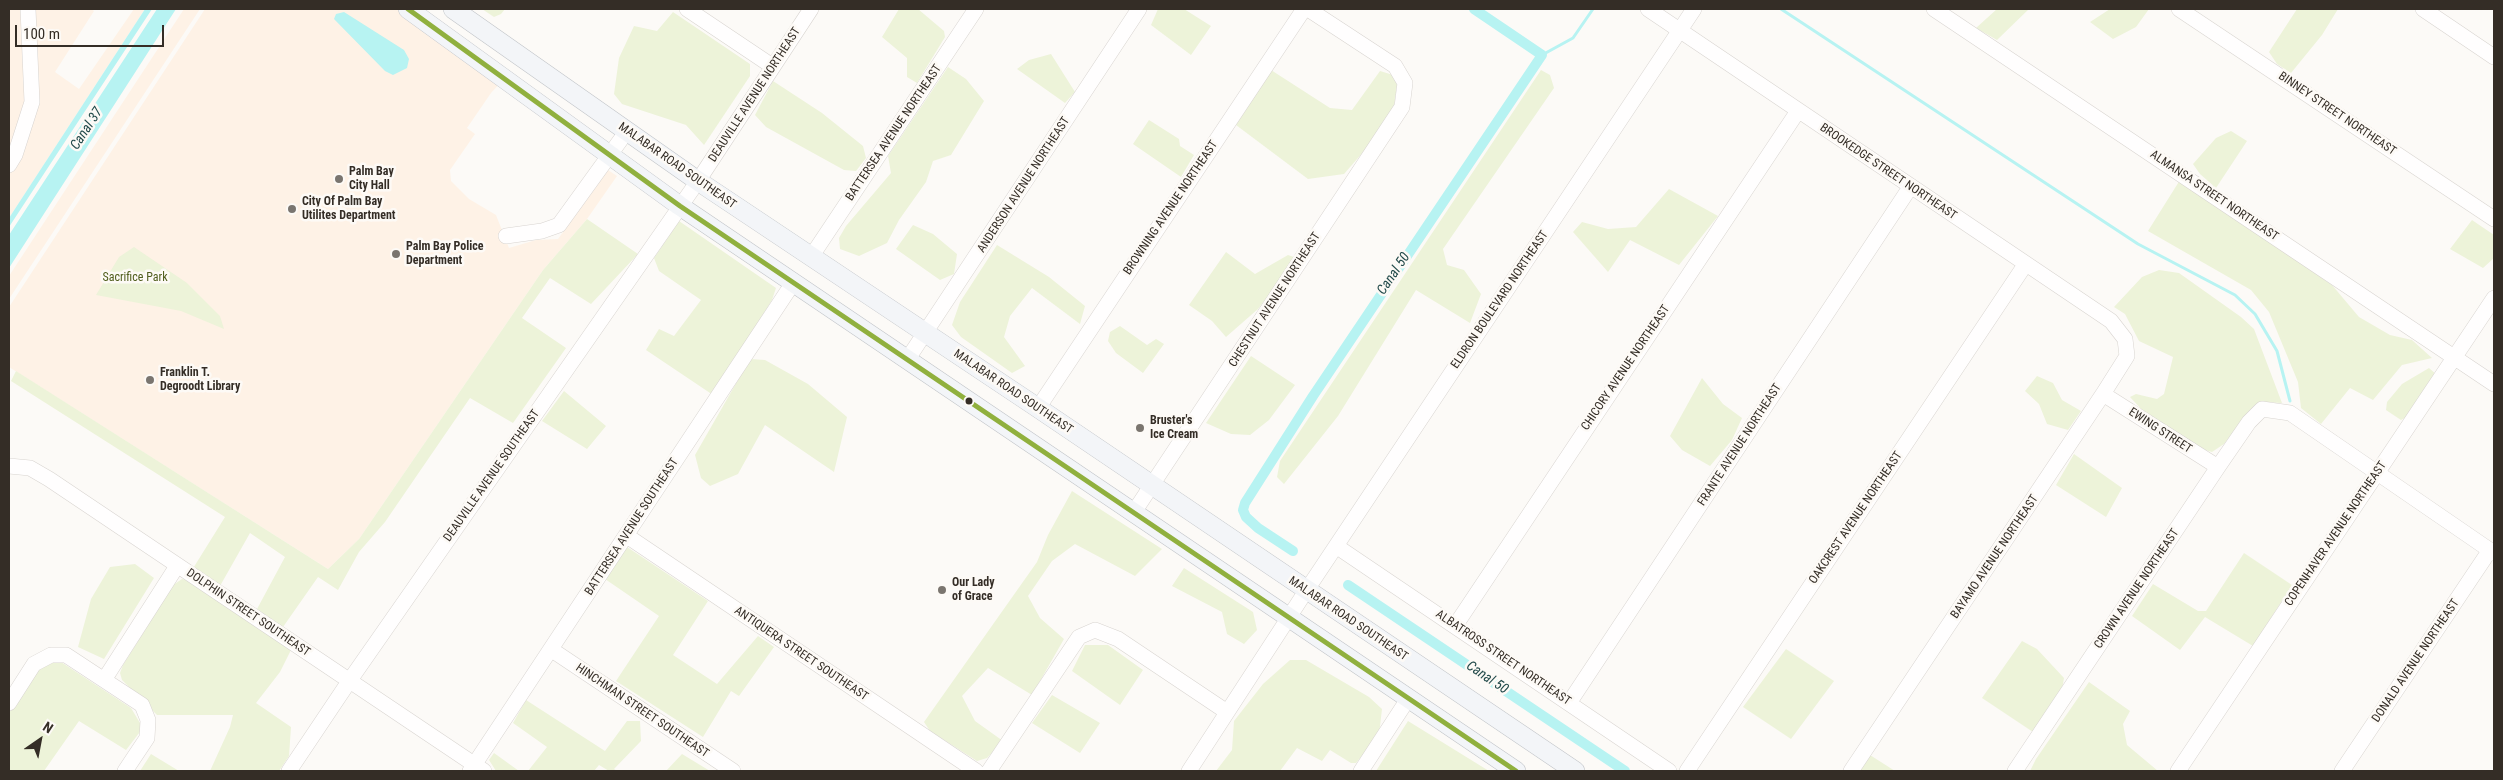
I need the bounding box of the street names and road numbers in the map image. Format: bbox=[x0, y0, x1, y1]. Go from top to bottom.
street label: DEAUVILLE AVENUE NORTHEAST bbox=[706, 25, 804, 165]
street label: BATTERSEA AVENUE NORTHEAST bbox=[843, 62, 945, 204]
street label: BINNEY STREET NORTHEAST bbox=[2275, 69, 2399, 159]
street label: ANDERSON AVENUE NORTHEAST bbox=[975, 115, 1073, 255]
street label: MALABAR ROAD SOUTHEAST bbox=[615, 120, 739, 212]
street label: BROOKEDGE STREET NORTHEAST bbox=[1817, 121, 1959, 223]
street label: BROWNING AVENUE NORTHEAST bbox=[1121, 138, 1221, 278]
street label: ALMANSA STREET NORTHEAST bbox=[2147, 148, 2281, 244]
street label: ELDRON BOULEVARD NORTHEAST bbox=[1448, 228, 1552, 372]
street label: CHESTNUT AVENUE NORTHEAST bbox=[1226, 230, 1324, 370]
street label: CHICORY AVENUE NORTHEAST bbox=[1579, 303, 1673, 433]
street label: MALABAR ROAD SOUTHEAST bbox=[951, 347, 1075, 437]
street label: FRANTE AVENUE NORTHEAST bbox=[1695, 381, 1785, 509]
street label: EWING STREET bbox=[2126, 405, 2194, 457]
street label: DEAUVILLE AVENUE SOUTHEAST bbox=[441, 407, 543, 545]
street label: OAKCREST AVENUE NORTHEAST bbox=[1806, 449, 1906, 587]
street label: BATTERSEA AVENUE SOUTHEAST bbox=[582, 456, 682, 598]
street label: COPENHAVER AVENUE NORTHEAST bbox=[2282, 459, 2390, 609]
street label: BAYAMO AVENUE NORTHEAST bbox=[1948, 492, 2042, 622]
street label: CROWN AVENUE NORTHEAST bbox=[2092, 526, 2182, 652]
street label: DOLPHIN STREET SOUTHEAST bbox=[183, 566, 313, 660]
street label: MALABAR ROAD SOUTHEAST bbox=[1286, 574, 1410, 664]
street label: DONALD AVENUE NORTHEAST bbox=[2369, 597, 2463, 725]
street label: ANTIQUERA STREET SOUTHEAST bbox=[731, 604, 871, 704]
street label: ALBATROSS STREET NORTHEAST bbox=[1433, 607, 1573, 709]
street label: HINCHMAN STREET SOUTHEAST bbox=[573, 661, 711, 761]

